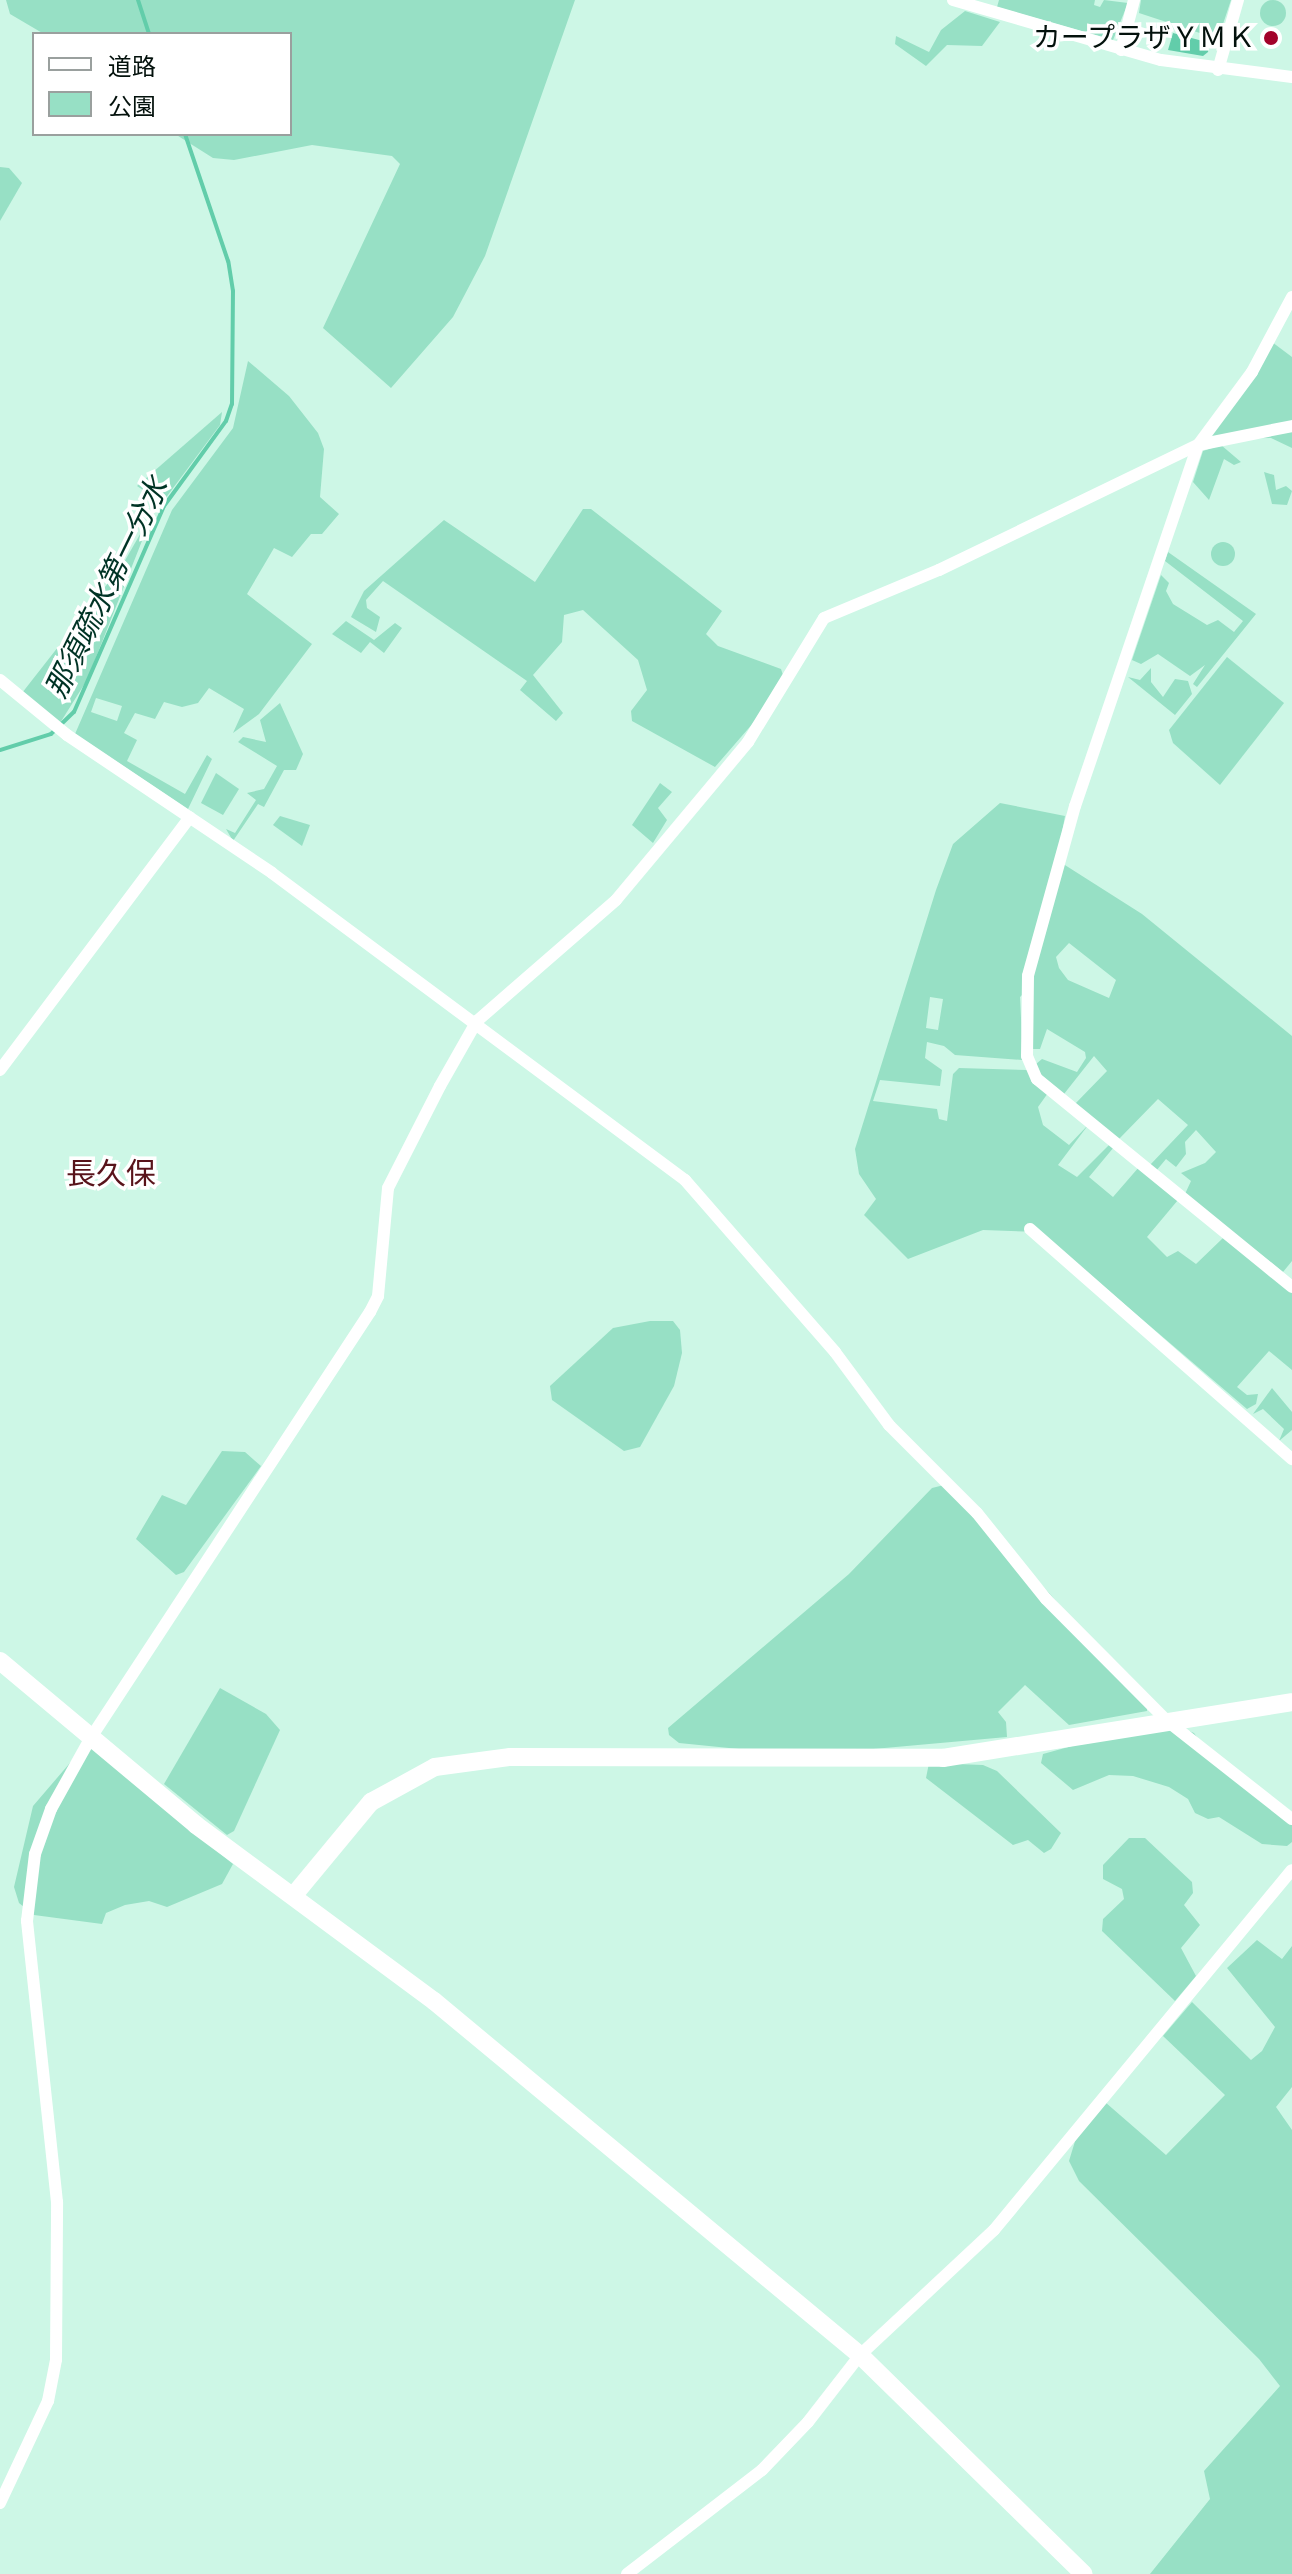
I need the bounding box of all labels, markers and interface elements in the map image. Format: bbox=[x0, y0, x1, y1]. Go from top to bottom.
place label: カープラザＹＭＫ bbox=[1031, 21, 1255, 55]
marker: カープラザＹＭＫ bbox=[1262, 29, 1280, 47]
legend bbox=[32, 32, 292, 136]
text: 道路 bbox=[108, 53, 156, 80]
text: 公園 bbox=[108, 93, 156, 120]
water label: 那須疏水第一分水 bbox=[38, 472, 176, 704]
district label: 長久保 bbox=[66, 1156, 156, 1192]

